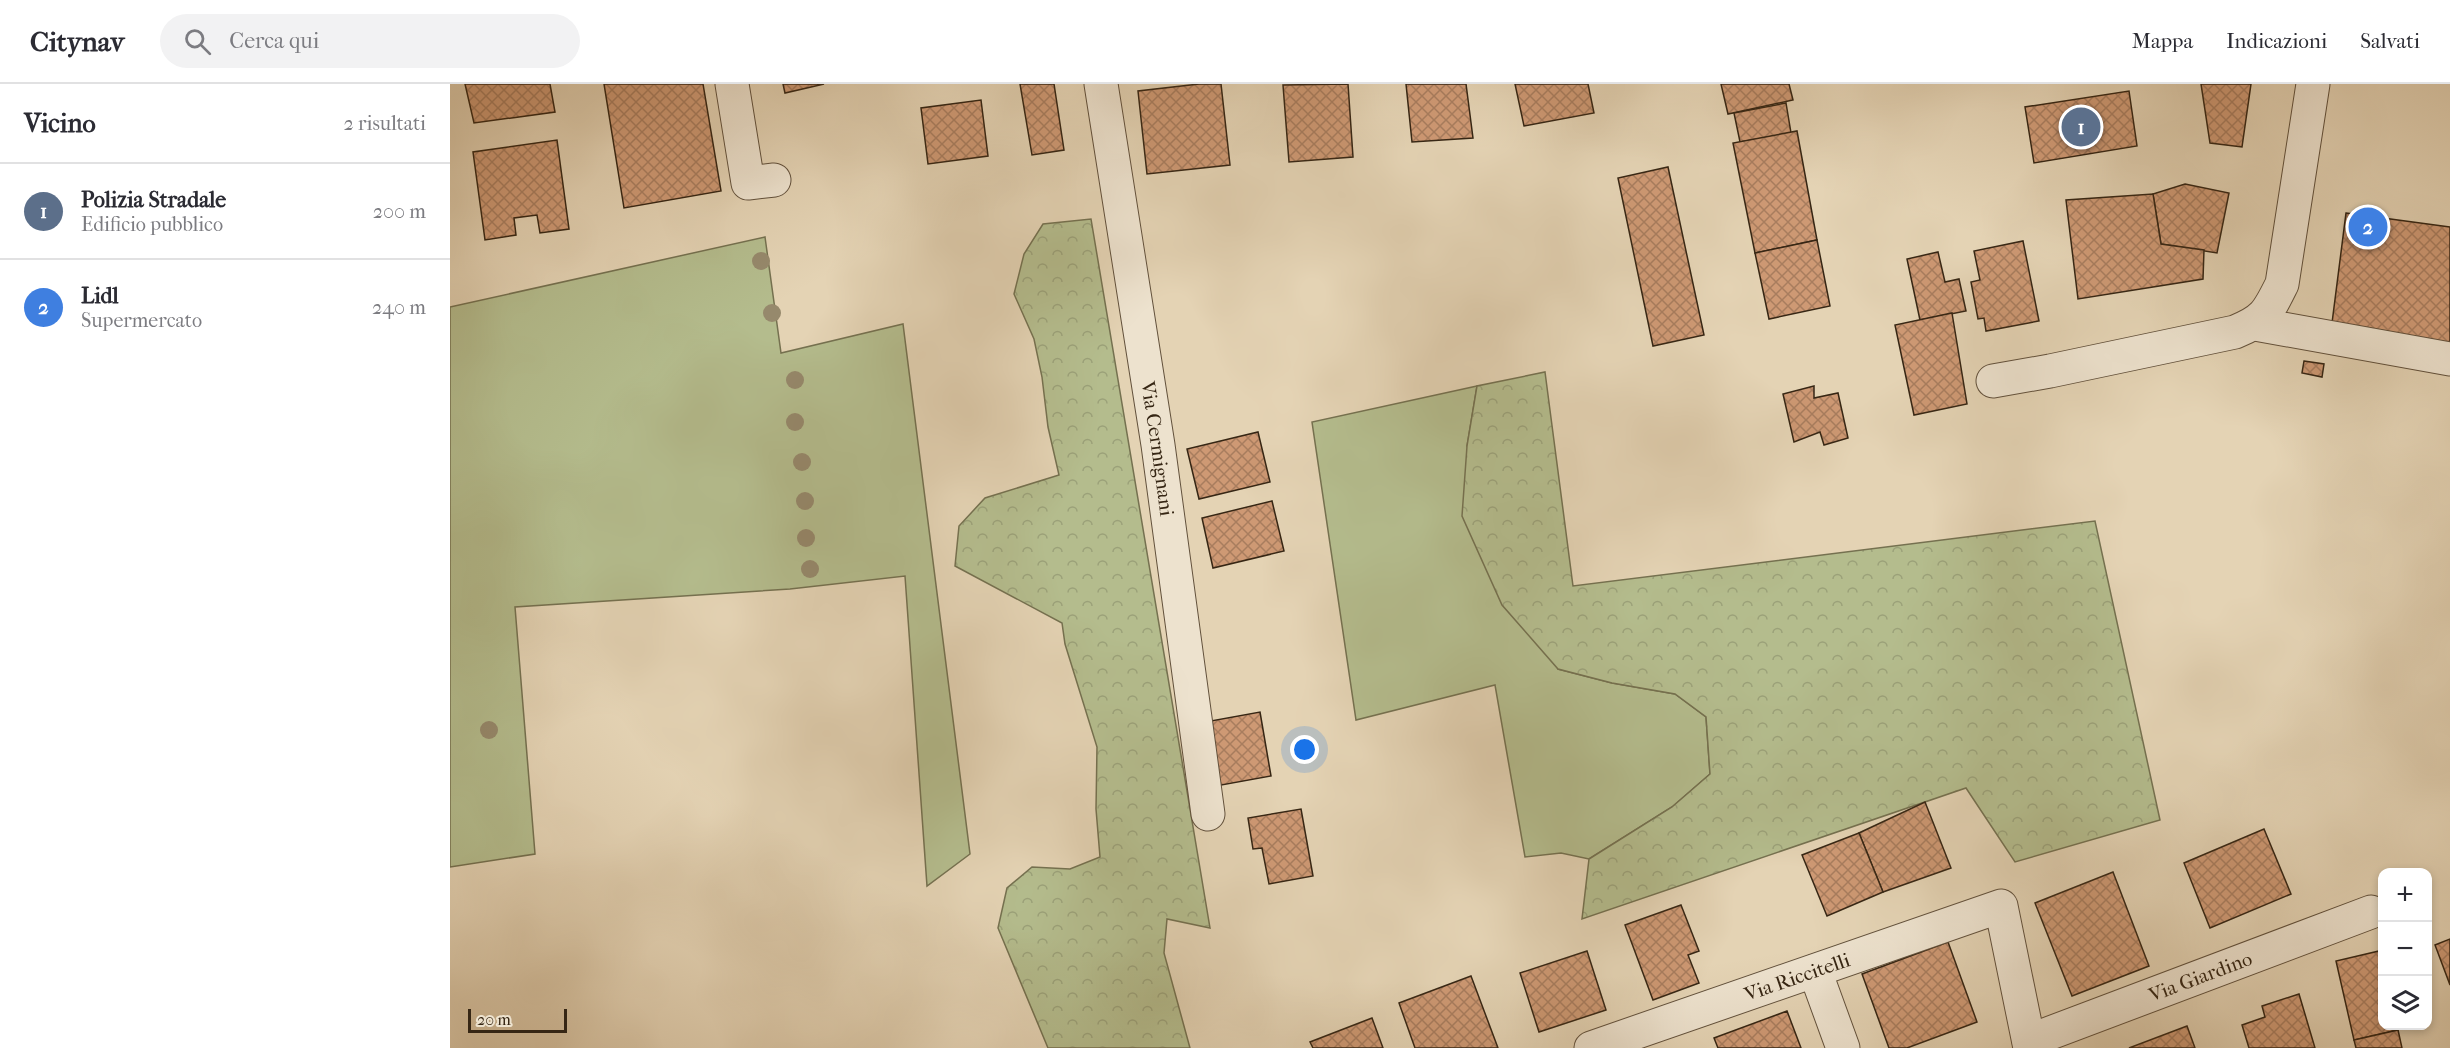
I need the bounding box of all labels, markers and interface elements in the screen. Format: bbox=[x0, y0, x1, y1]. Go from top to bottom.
search box bbox=[160, 14, 580, 68]
text: Citynav bbox=[30, 25, 124, 58]
icon: search bbox=[181, 25, 214, 58]
text: Cerca qui bbox=[229, 28, 319, 54]
text: Mappa bbox=[2132, 29, 2193, 53]
text: Indicazioni bbox=[2226, 29, 2327, 53]
text: Salvati bbox=[2360, 29, 2420, 53]
pin: 1 bbox=[2062, 104, 2100, 150]
text: Vicino bbox=[24, 108, 96, 139]
text: 2 risultati bbox=[343, 112, 426, 135]
text: Polizia Stradale bbox=[81, 187, 226, 213]
text: 1 bbox=[40, 200, 47, 223]
text: 200 m bbox=[373, 200, 426, 223]
pin: 2 bbox=[2348, 204, 2388, 250]
text: Edificio pubblico bbox=[81, 213, 223, 236]
text: Lidl bbox=[81, 283, 119, 309]
text: 2 bbox=[38, 296, 49, 319]
text: 240 m bbox=[372, 296, 426, 319]
text: Supermercato bbox=[81, 309, 202, 332]
street label: Via Cermignani bbox=[1136, 379, 1179, 518]
your location bbox=[1290, 735, 1319, 764]
map controls bbox=[2378, 868, 2432, 1030]
button: + bbox=[2378, 868, 2432, 922]
button: − bbox=[2378, 922, 2432, 976]
street label: Via Giardino bbox=[2144, 947, 2255, 1007]
street label: Via Riccitelli bbox=[1740, 948, 1853, 1006]
button: layers bbox=[2378, 976, 2432, 1030]
scale bar bbox=[468, 1006, 567, 1034]
text: 20 m bbox=[477, 1010, 511, 1029]

